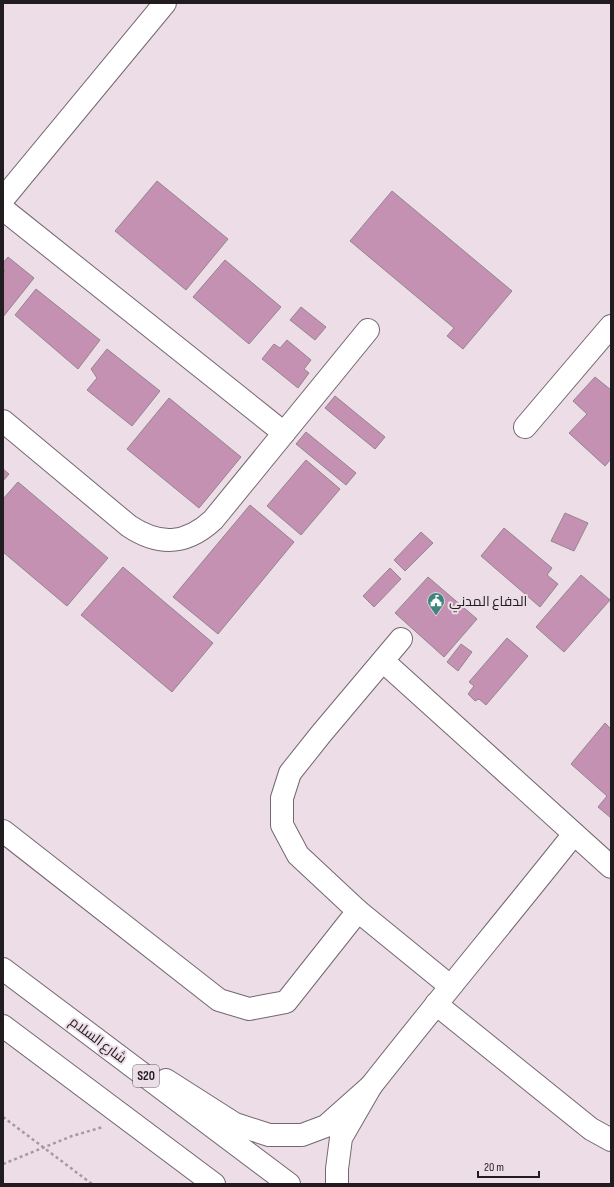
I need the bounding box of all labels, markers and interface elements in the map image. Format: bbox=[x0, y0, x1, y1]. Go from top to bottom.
public building icon: الدفاع المدني bbox=[426, 591, 446, 616]
place label: الدفاع المدني bbox=[449, 593, 527, 613]
street label: شارع السلام bbox=[65, 1013, 130, 1068]
road number: S20 bbox=[133, 1065, 159, 1087]
scale bar bbox=[478, 1153, 539, 1179]
text: 20 m bbox=[484, 1160, 504, 1175]

